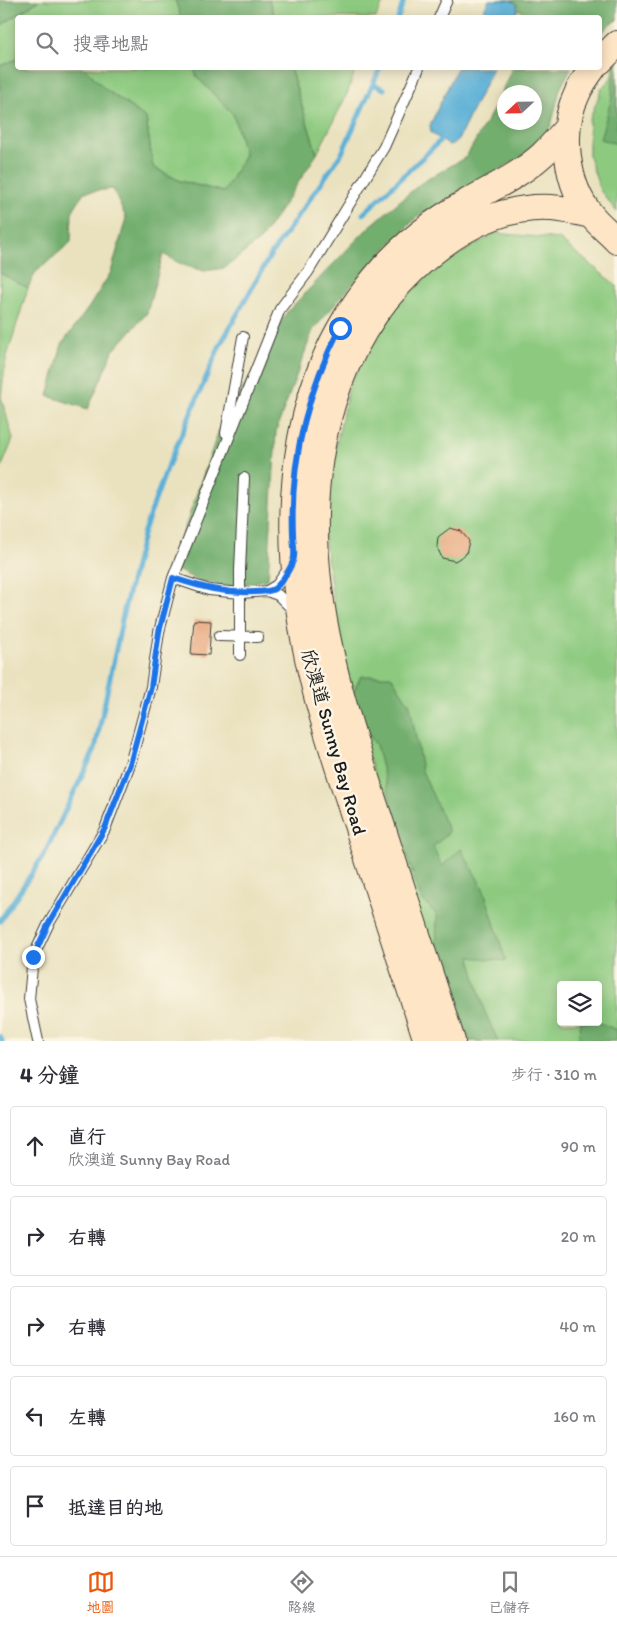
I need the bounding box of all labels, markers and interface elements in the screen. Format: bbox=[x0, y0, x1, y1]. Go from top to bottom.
search box bbox=[15, 15, 602, 70]
icon: search bbox=[33, 29, 61, 57]
text: 搜尋地點 bbox=[73, 32, 149, 55]
north arrow bbox=[497, 85, 542, 130]
route start bbox=[329, 317, 352, 340]
street label: 欣澳道 Sunny Bay Road bbox=[296, 646, 372, 838]
route end bbox=[22, 946, 45, 969]
map controls bbox=[557, 981, 602, 1026]
button: layers bbox=[557, 981, 602, 1026]
text: 4 分鐘 bbox=[20, 1062, 79, 1087]
text: 步行 · 310 m bbox=[511, 1065, 597, 1084]
text: 直行 bbox=[68, 1125, 106, 1148]
icon: ahead bbox=[21, 1132, 49, 1160]
text: 90 m bbox=[561, 1137, 596, 1156]
text: 欣澳道 Sunny Bay Road bbox=[68, 1150, 230, 1169]
icon: right bbox=[21, 1222, 49, 1250]
text: 右轉 bbox=[68, 1226, 106, 1249]
text: 20 m bbox=[561, 1227, 596, 1246]
icon: right bbox=[21, 1312, 49, 1340]
text: 右轉 bbox=[68, 1316, 106, 1339]
text: 40 m bbox=[559, 1317, 596, 1336]
icon: left bbox=[21, 1402, 49, 1430]
text: 左轉 bbox=[68, 1406, 106, 1429]
text: 160 m bbox=[553, 1407, 596, 1426]
icon: arrive bbox=[21, 1492, 49, 1520]
text: 抵達目的地 bbox=[68, 1496, 163, 1519]
tab: 地圖 bbox=[87, 1568, 115, 1616]
tab: 路線 bbox=[288, 1568, 316, 1616]
tab: 已儲存 bbox=[489, 1568, 531, 1616]

